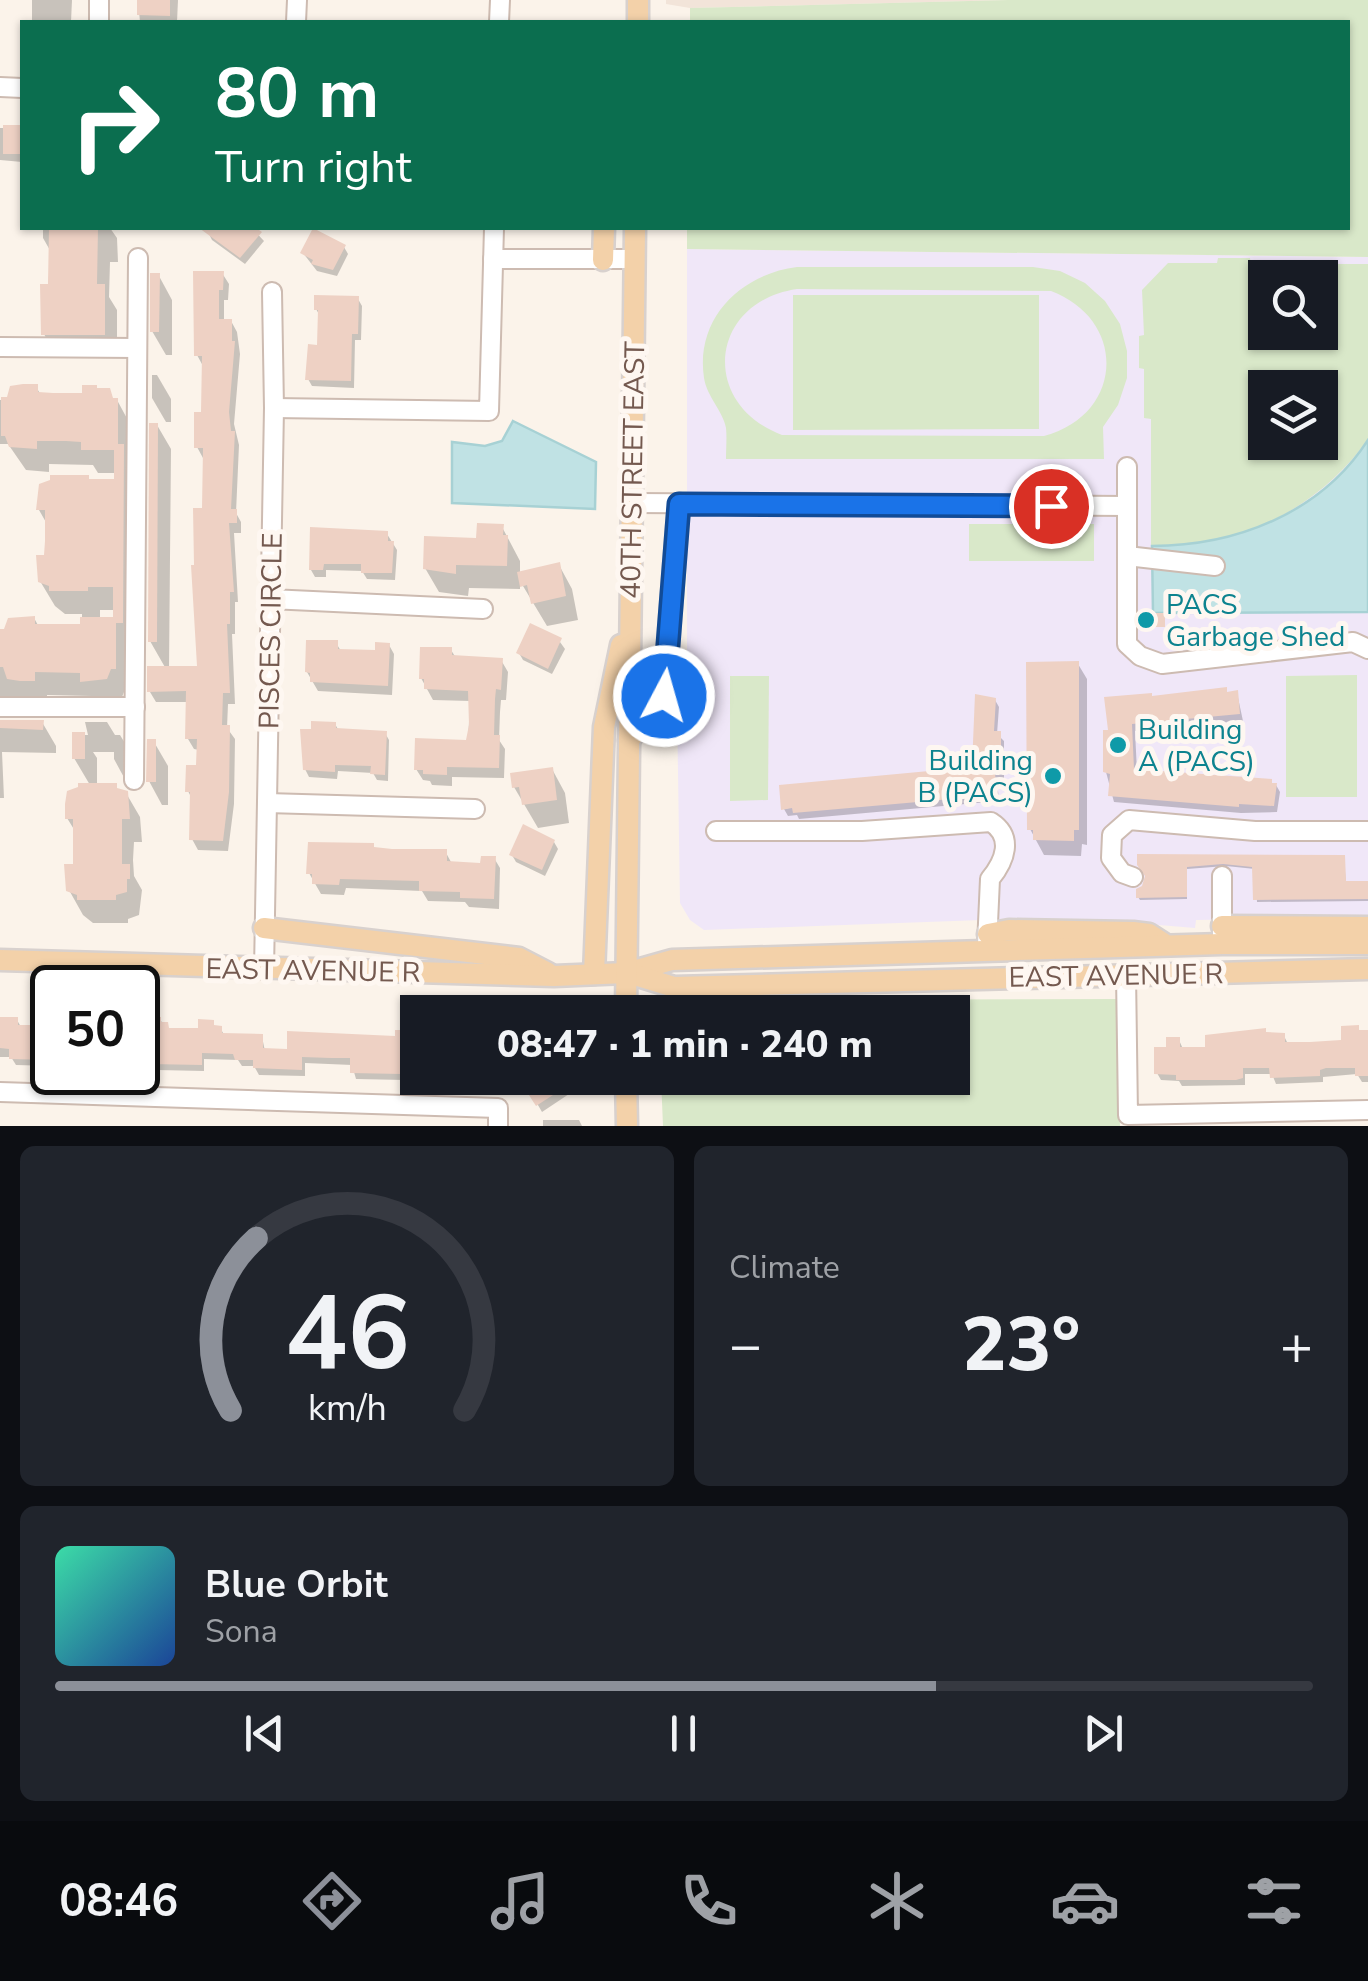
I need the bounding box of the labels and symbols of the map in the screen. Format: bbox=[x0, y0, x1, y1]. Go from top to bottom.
street label: 40TH STREET EAST bbox=[612, 341, 654, 599]
pin bbox=[1009, 464, 1094, 549]
street label: PISCES CIRCLE bbox=[250, 532, 292, 730]
place label: PACS Garbage Shed bbox=[1166, 586, 1345, 656]
marker: PACS Garbage Shed bbox=[1135, 609, 1157, 631]
position arrow bbox=[612, 644, 716, 748]
place label: Building A (PACS) bbox=[1138, 711, 1255, 781]
marker: Building A (PACS) bbox=[1107, 734, 1129, 756]
place label: Building B (PACS) bbox=[918, 742, 1033, 812]
marker: Building B (PACS) bbox=[1042, 765, 1064, 787]
street label: EAST AVENUE R bbox=[205, 950, 421, 992]
street label: EAST AVENUE R bbox=[1008, 955, 1224, 997]
speed limit sign: 50 bbox=[30, 965, 160, 1095]

